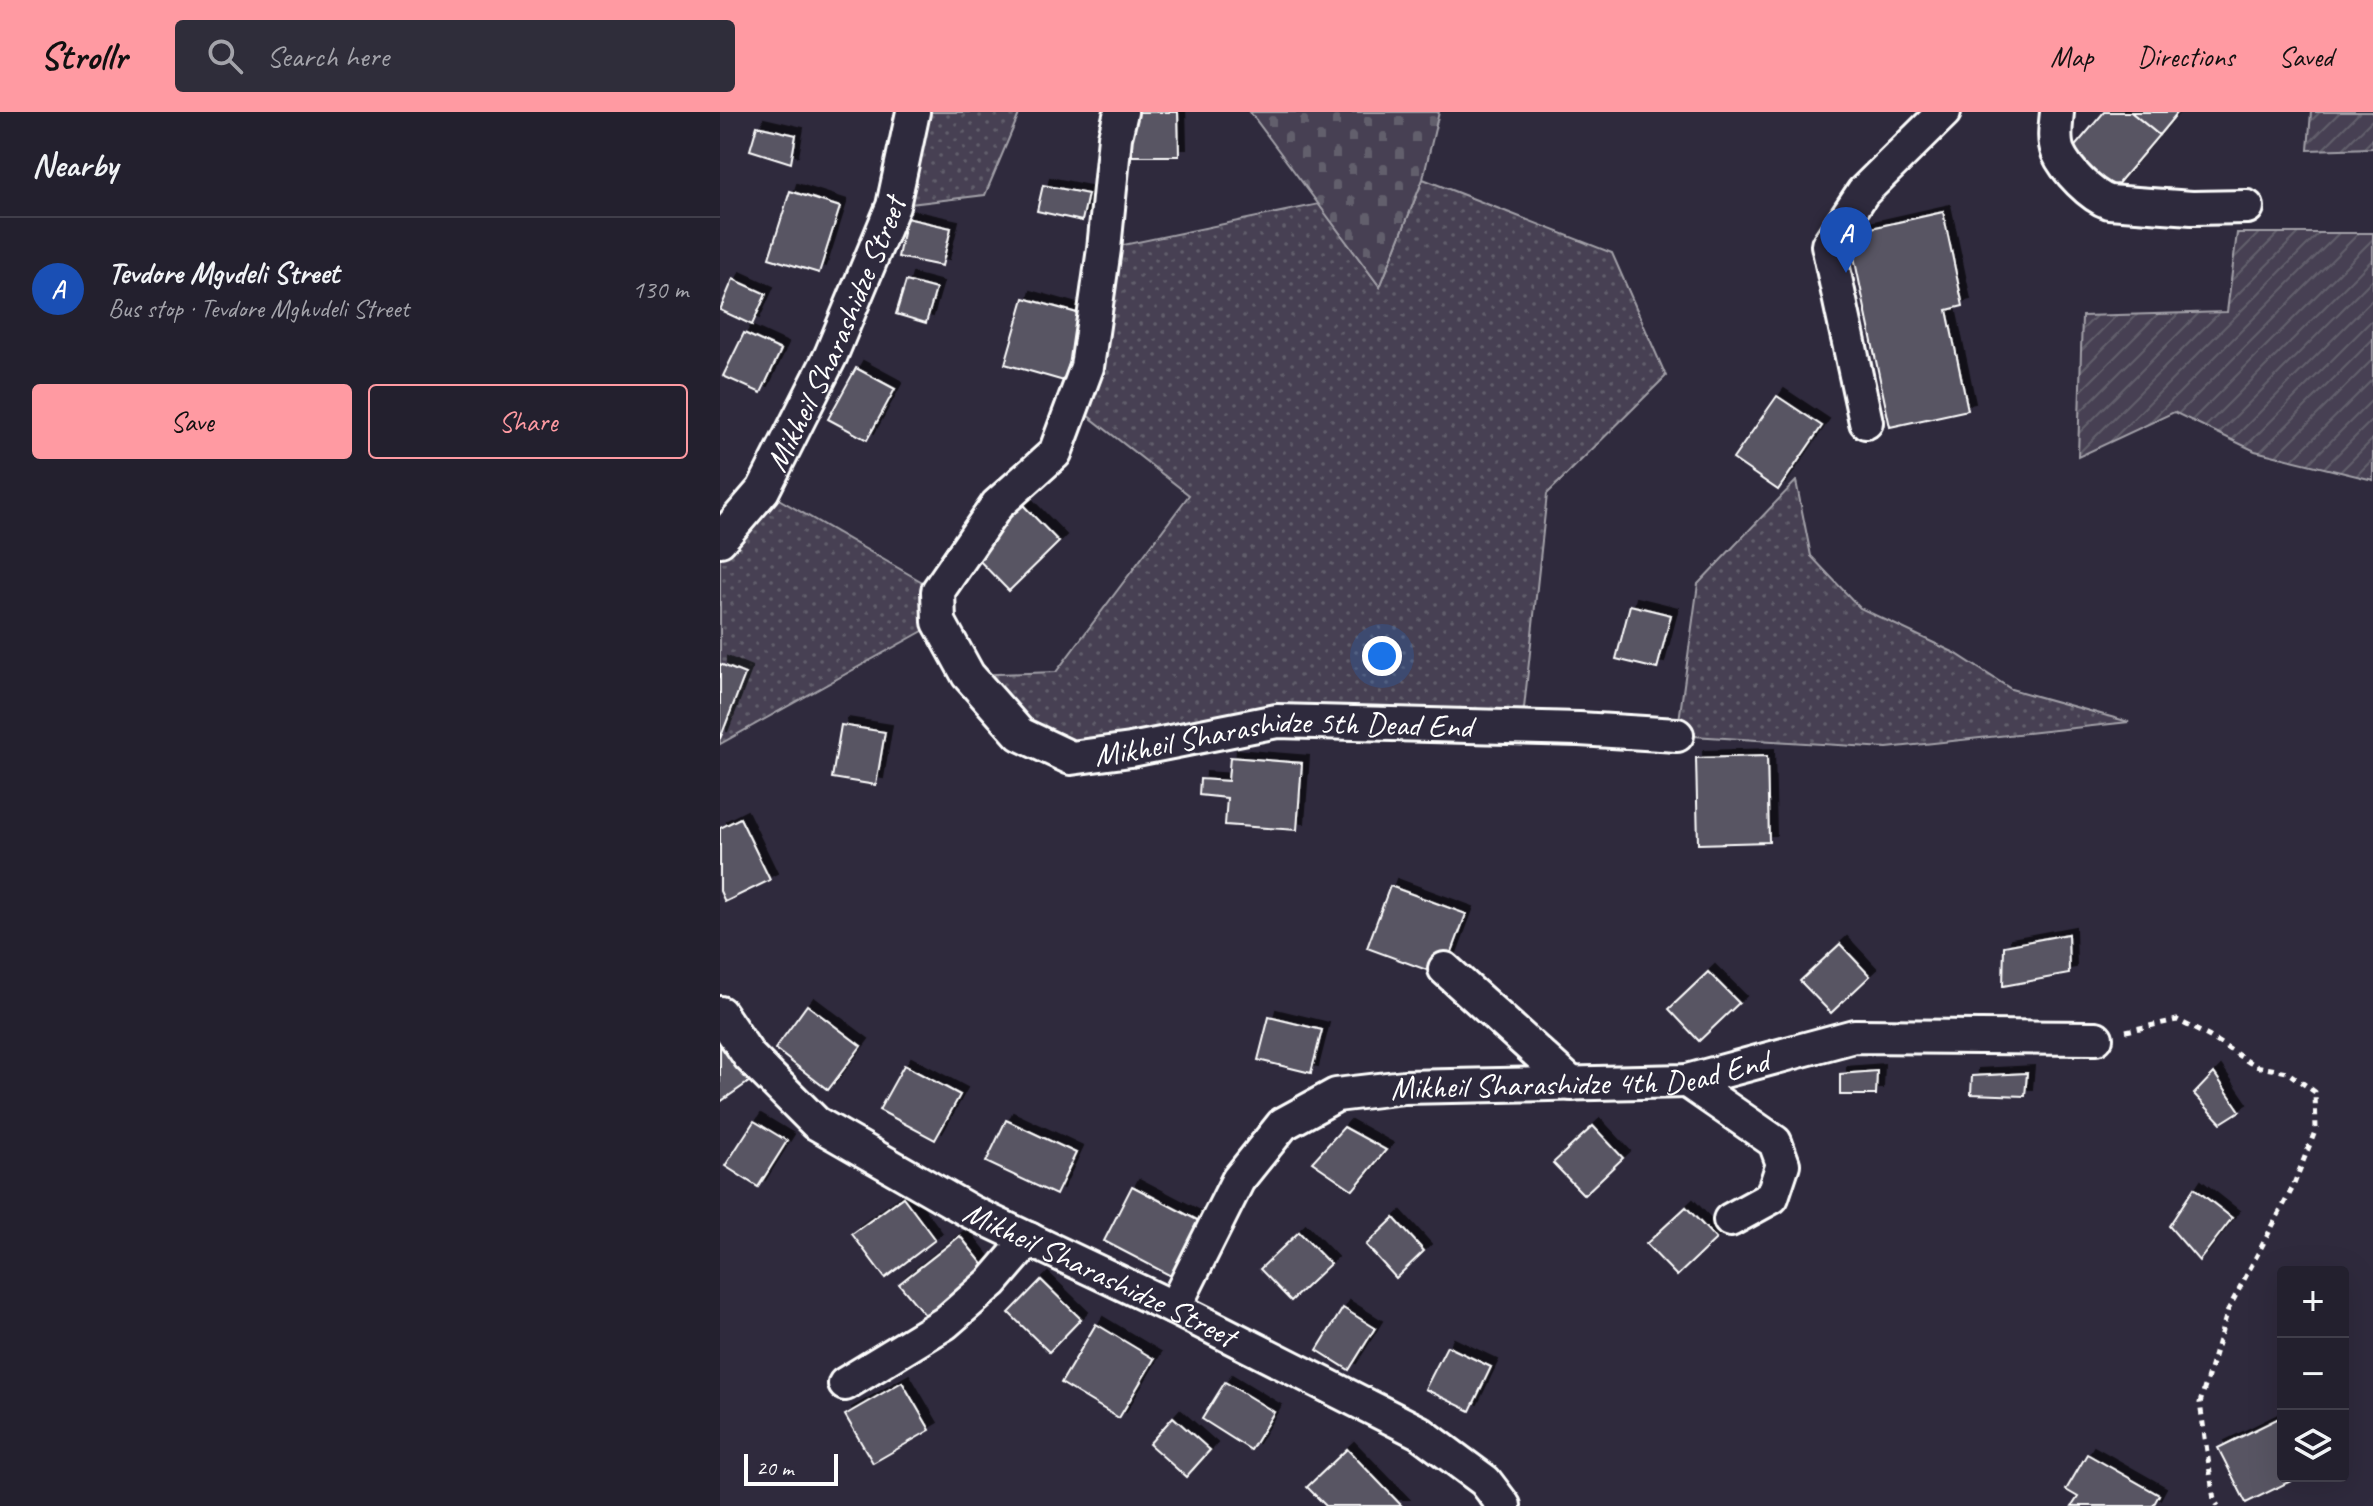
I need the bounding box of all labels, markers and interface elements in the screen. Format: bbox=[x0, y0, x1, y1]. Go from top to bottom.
search box bbox=[175, 20, 735, 92]
text: Strollr bbox=[40, 33, 127, 80]
icon: search bbox=[203, 34, 247, 78]
text: Search here bbox=[267, 37, 389, 75]
text: Map bbox=[2050, 39, 2093, 74]
text: Directions bbox=[2137, 39, 2235, 74]
text: Saved bbox=[2279, 39, 2333, 74]
text: Nearby bbox=[32, 143, 118, 186]
street label: Mikheil Sharashidze Street bbox=[756, 190, 916, 478]
pin: A bbox=[1820, 207, 1872, 273]
text: Tevdore Mgvdeli Street bbox=[108, 254, 339, 292]
text: A bbox=[51, 273, 65, 306]
text: 130 m bbox=[632, 273, 688, 306]
text: Bus stop · Tevdore Mghvdeli Street bbox=[108, 292, 409, 325]
button: Save bbox=[32, 384, 352, 459]
button: Share bbox=[368, 384, 688, 459]
your location bbox=[1362, 636, 1402, 676]
street label: Mikheil Sharashidze 5th Dead End bbox=[1092, 700, 1478, 776]
street label: Mikheil Sharashidze 4th Dead End bbox=[1388, 1039, 1778, 1110]
street label: Mikheil Sharashidze Street bbox=[957, 1191, 1246, 1359]
map controls bbox=[2277, 1266, 2349, 1482]
button: + bbox=[2277, 1266, 2349, 1338]
button: − bbox=[2277, 1338, 2349, 1410]
button: layers bbox=[2277, 1410, 2349, 1482]
scale bar bbox=[744, 1450, 838, 1486]
text: 20 m bbox=[756, 1454, 793, 1482]

